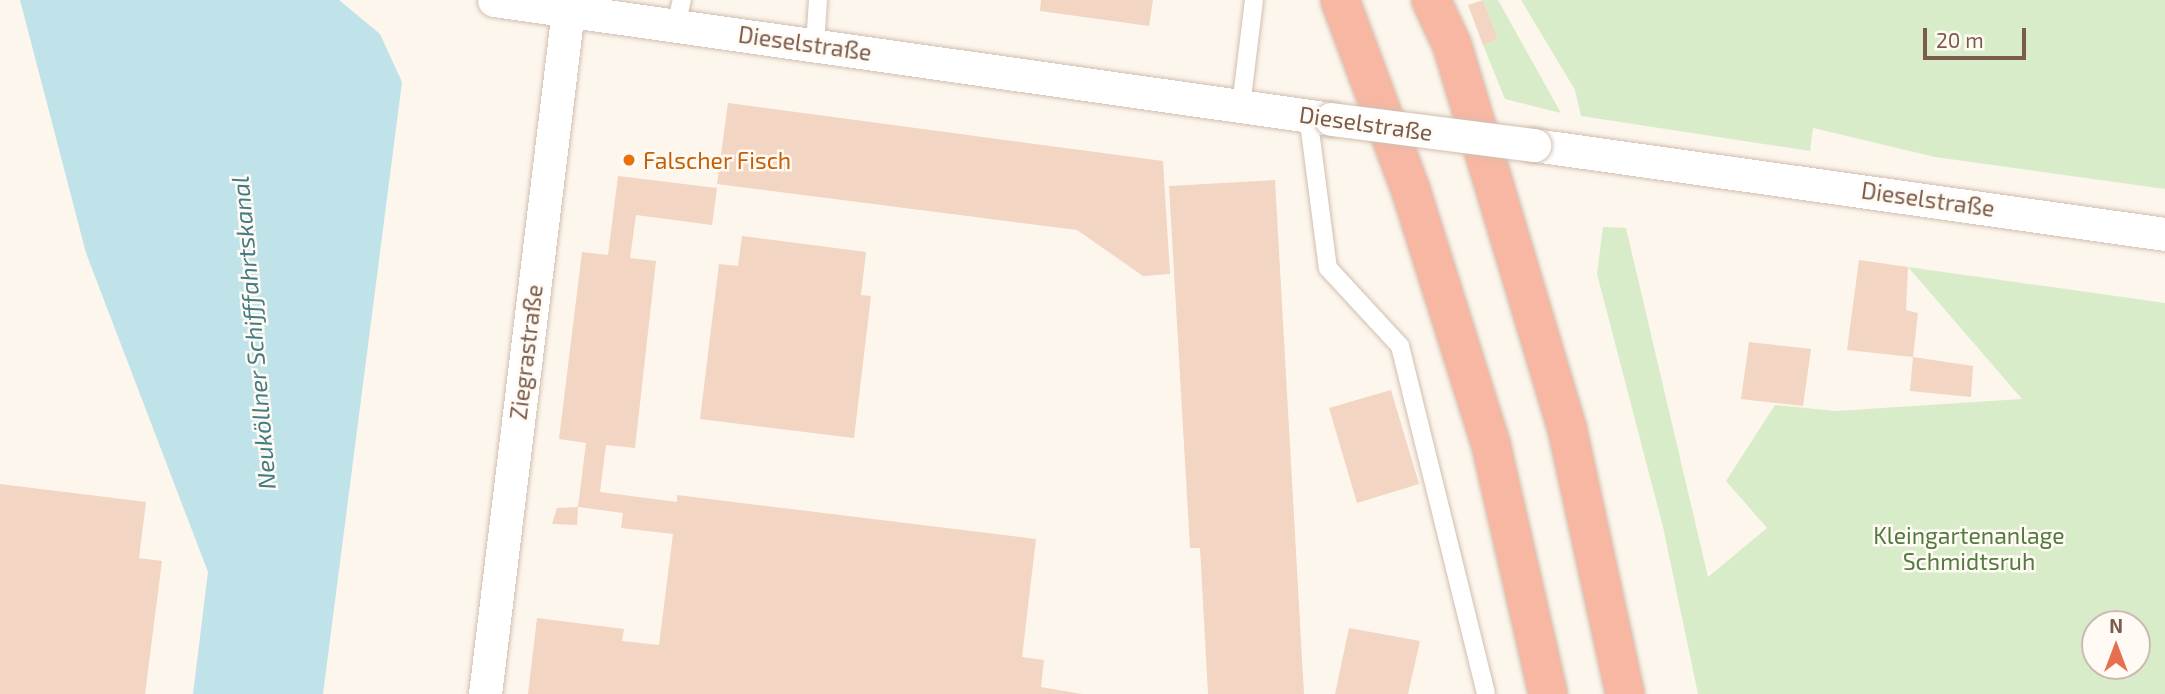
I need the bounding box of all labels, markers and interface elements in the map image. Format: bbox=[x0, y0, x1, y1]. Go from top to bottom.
scale bar bbox=[1927, 14, 2030, 58]
street label: Dieselstraße bbox=[737, 20, 873, 66]
text: 20 m bbox=[1936, 27, 1984, 52]
street label: Dieselstraße bbox=[1298, 100, 1434, 146]
place label: Falscher Fisch bbox=[643, 146, 792, 174]
marker: Falscher Fisch bbox=[621, 152, 637, 168]
water label: Neuköllner Schifffahrtskanal bbox=[225, 175, 281, 491]
street label: Dieselstraße bbox=[1860, 176, 1996, 222]
street label: Ziegrastraße bbox=[504, 283, 548, 421]
park label: Kleingartenanlage Schmidtsruh bbox=[1873, 521, 2065, 575]
north arrow bbox=[2081, 610, 2151, 680]
text: N bbox=[2109, 614, 2123, 637]

